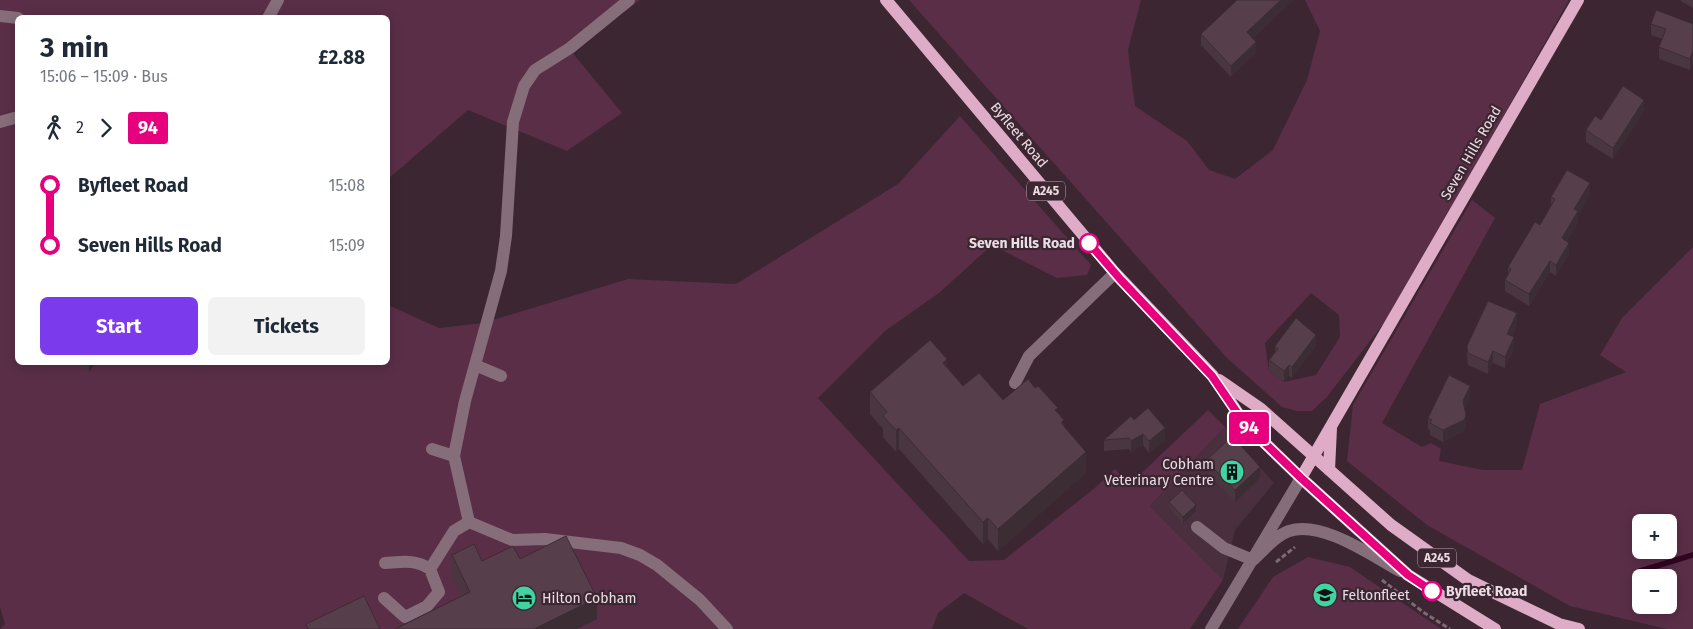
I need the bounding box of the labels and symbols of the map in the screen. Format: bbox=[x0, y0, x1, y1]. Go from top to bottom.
street label: Byfleet Road bbox=[987, 99, 1051, 171]
street label: Seven Hills Road bbox=[1437, 103, 1505, 203]
road number: A245 bbox=[1027, 182, 1065, 200]
marker: Seven Hills Road bbox=[1079, 233, 1099, 253]
place label: Seven Hills Road bbox=[969, 235, 1075, 252]
line badge: 94 bbox=[1226, 412, 1272, 444]
place label: Cobham Veterinary Centre bbox=[1104, 456, 1214, 489]
building icon: Cobham Veterinary Centre bbox=[1219, 459, 1245, 485]
road number: A245 bbox=[1418, 548, 1456, 568]
marker: Byfleet Road bbox=[1422, 581, 1442, 601]
school or university icon: Feltonfleet bbox=[1312, 582, 1338, 608]
place label: Byfleet Road bbox=[1446, 583, 1527, 600]
hotel icon: Hilton Cobham bbox=[511, 585, 537, 611]
place label: Feltonfleet bbox=[1342, 587, 1411, 604]
place label: Hilton Cobham bbox=[542, 590, 636, 607]

